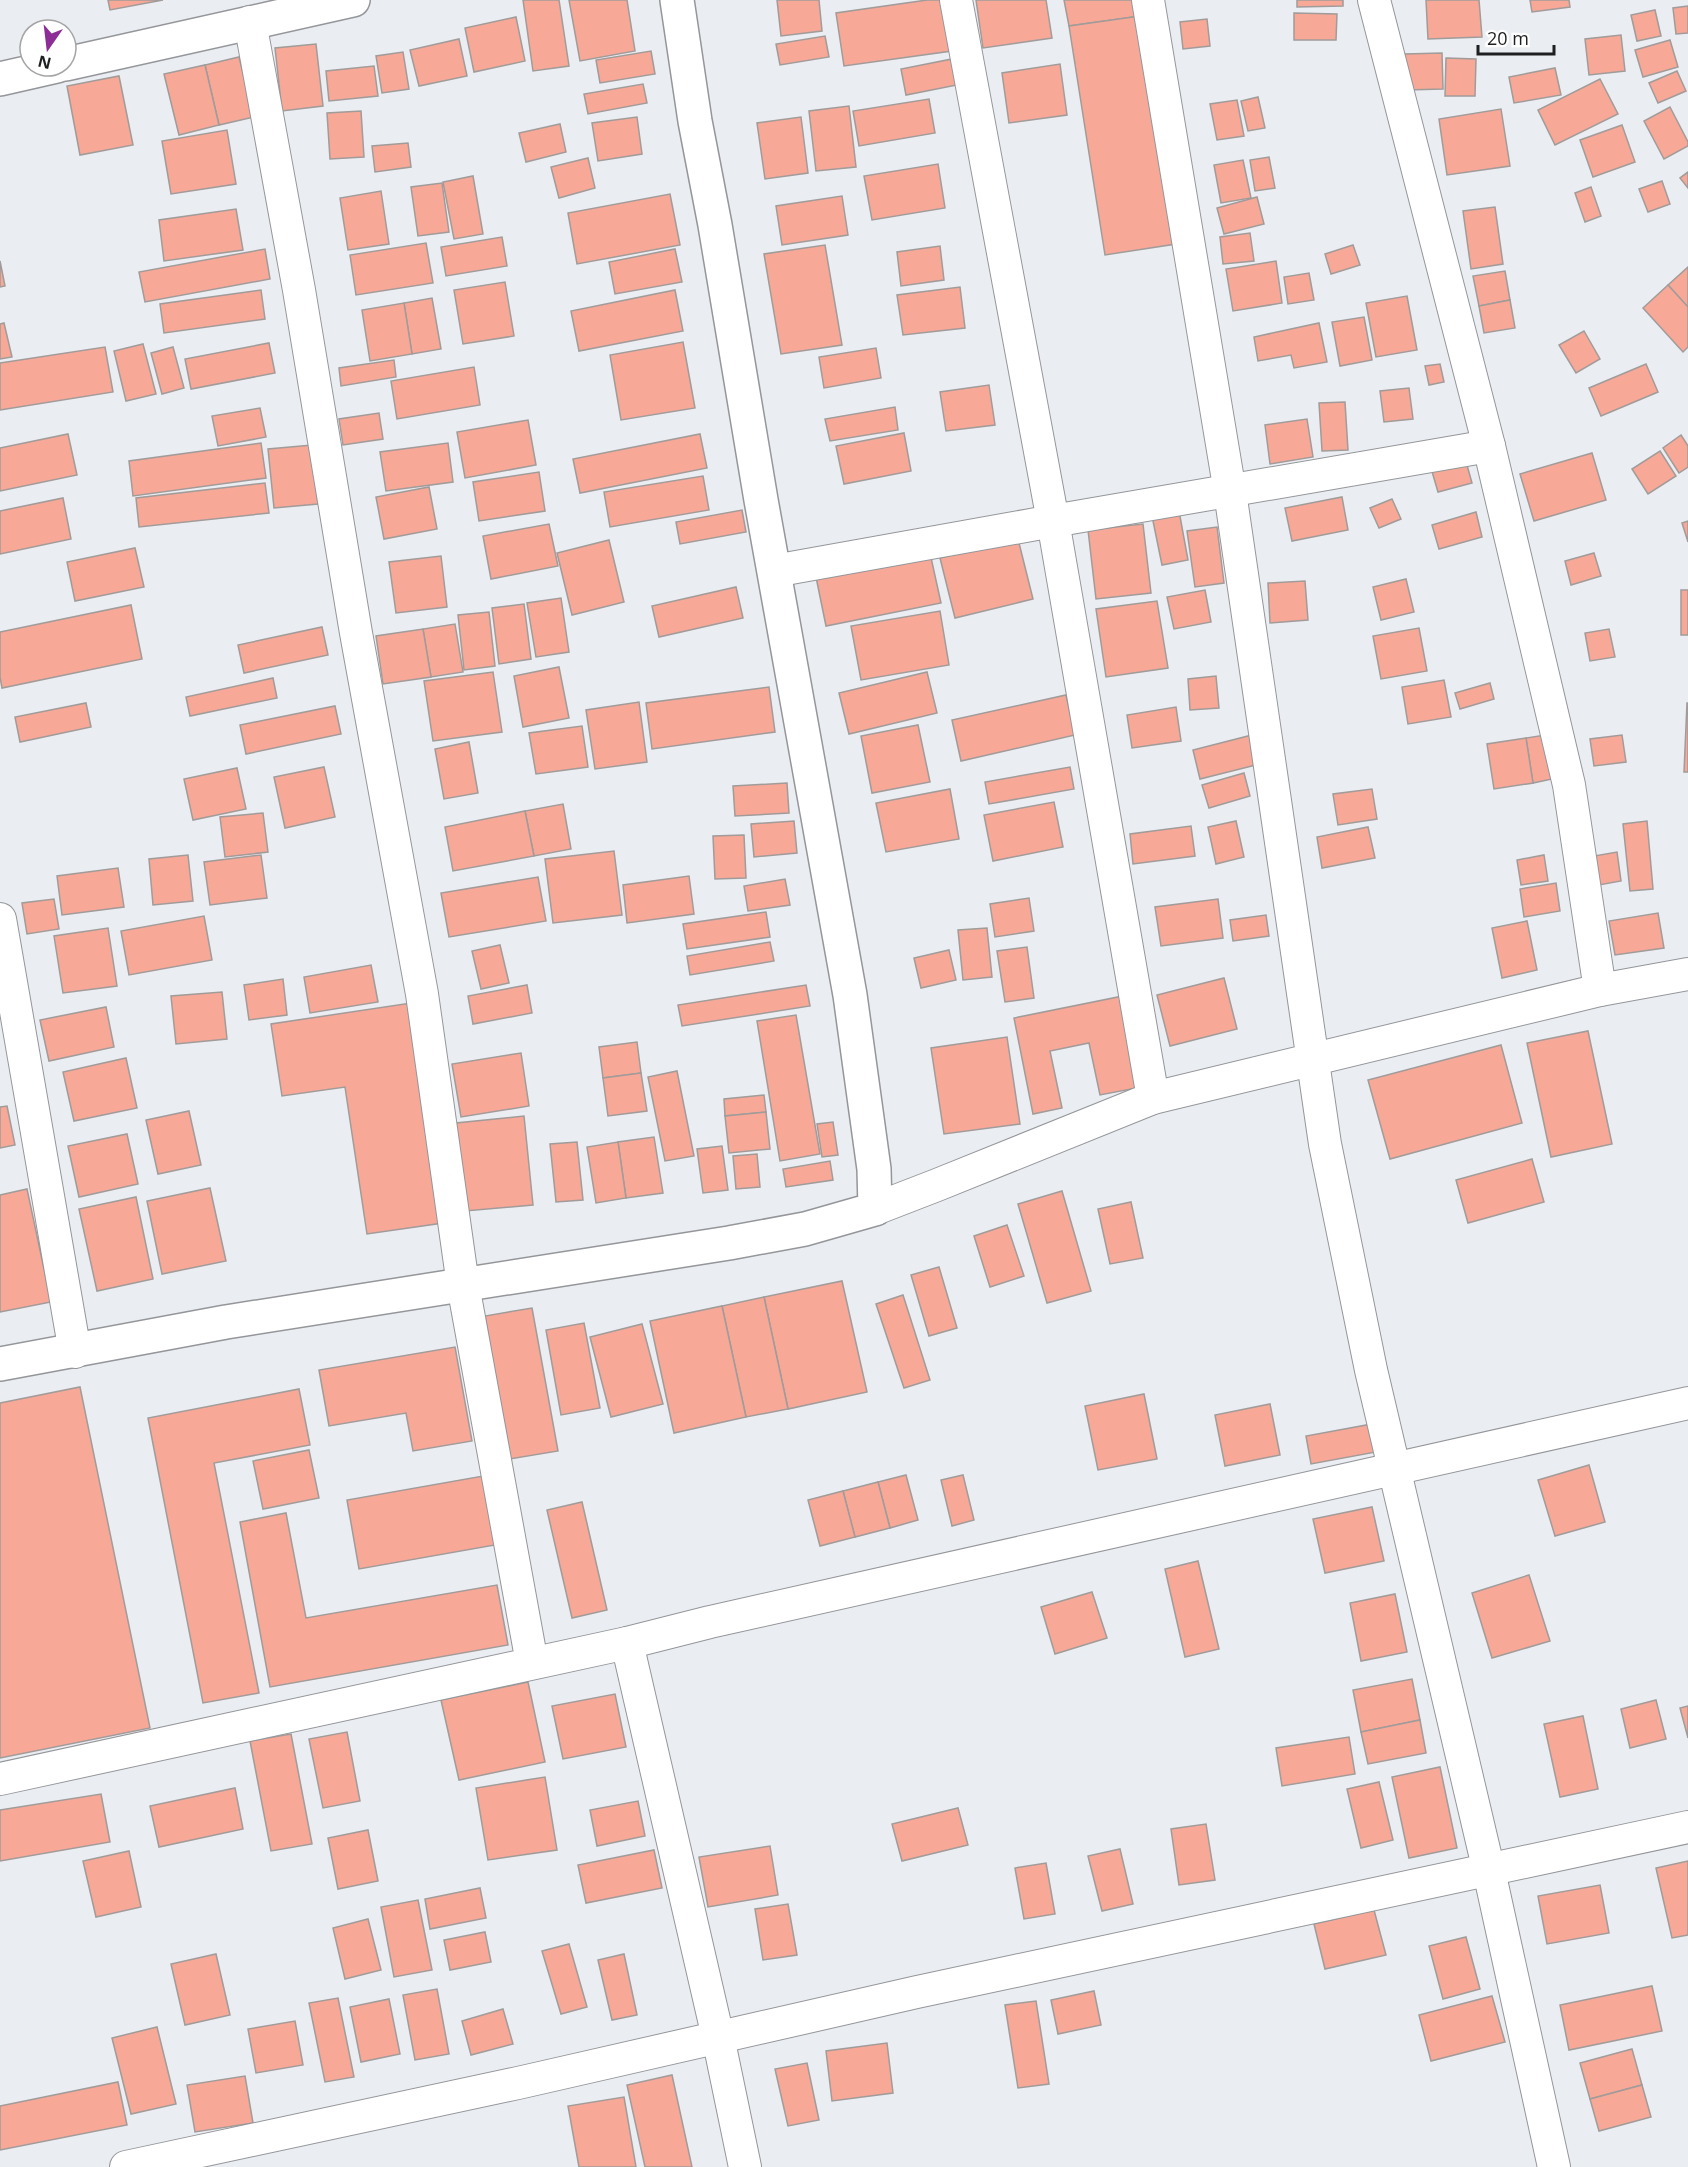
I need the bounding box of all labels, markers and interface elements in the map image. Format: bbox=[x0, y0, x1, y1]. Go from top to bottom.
north arrow bbox=[18, 18, 78, 78]
scale bar bbox=[1478, 18, 1554, 56]
text: 20 m bbox=[1487, 26, 1529, 50]
text: N bbox=[35, 50, 53, 75]

